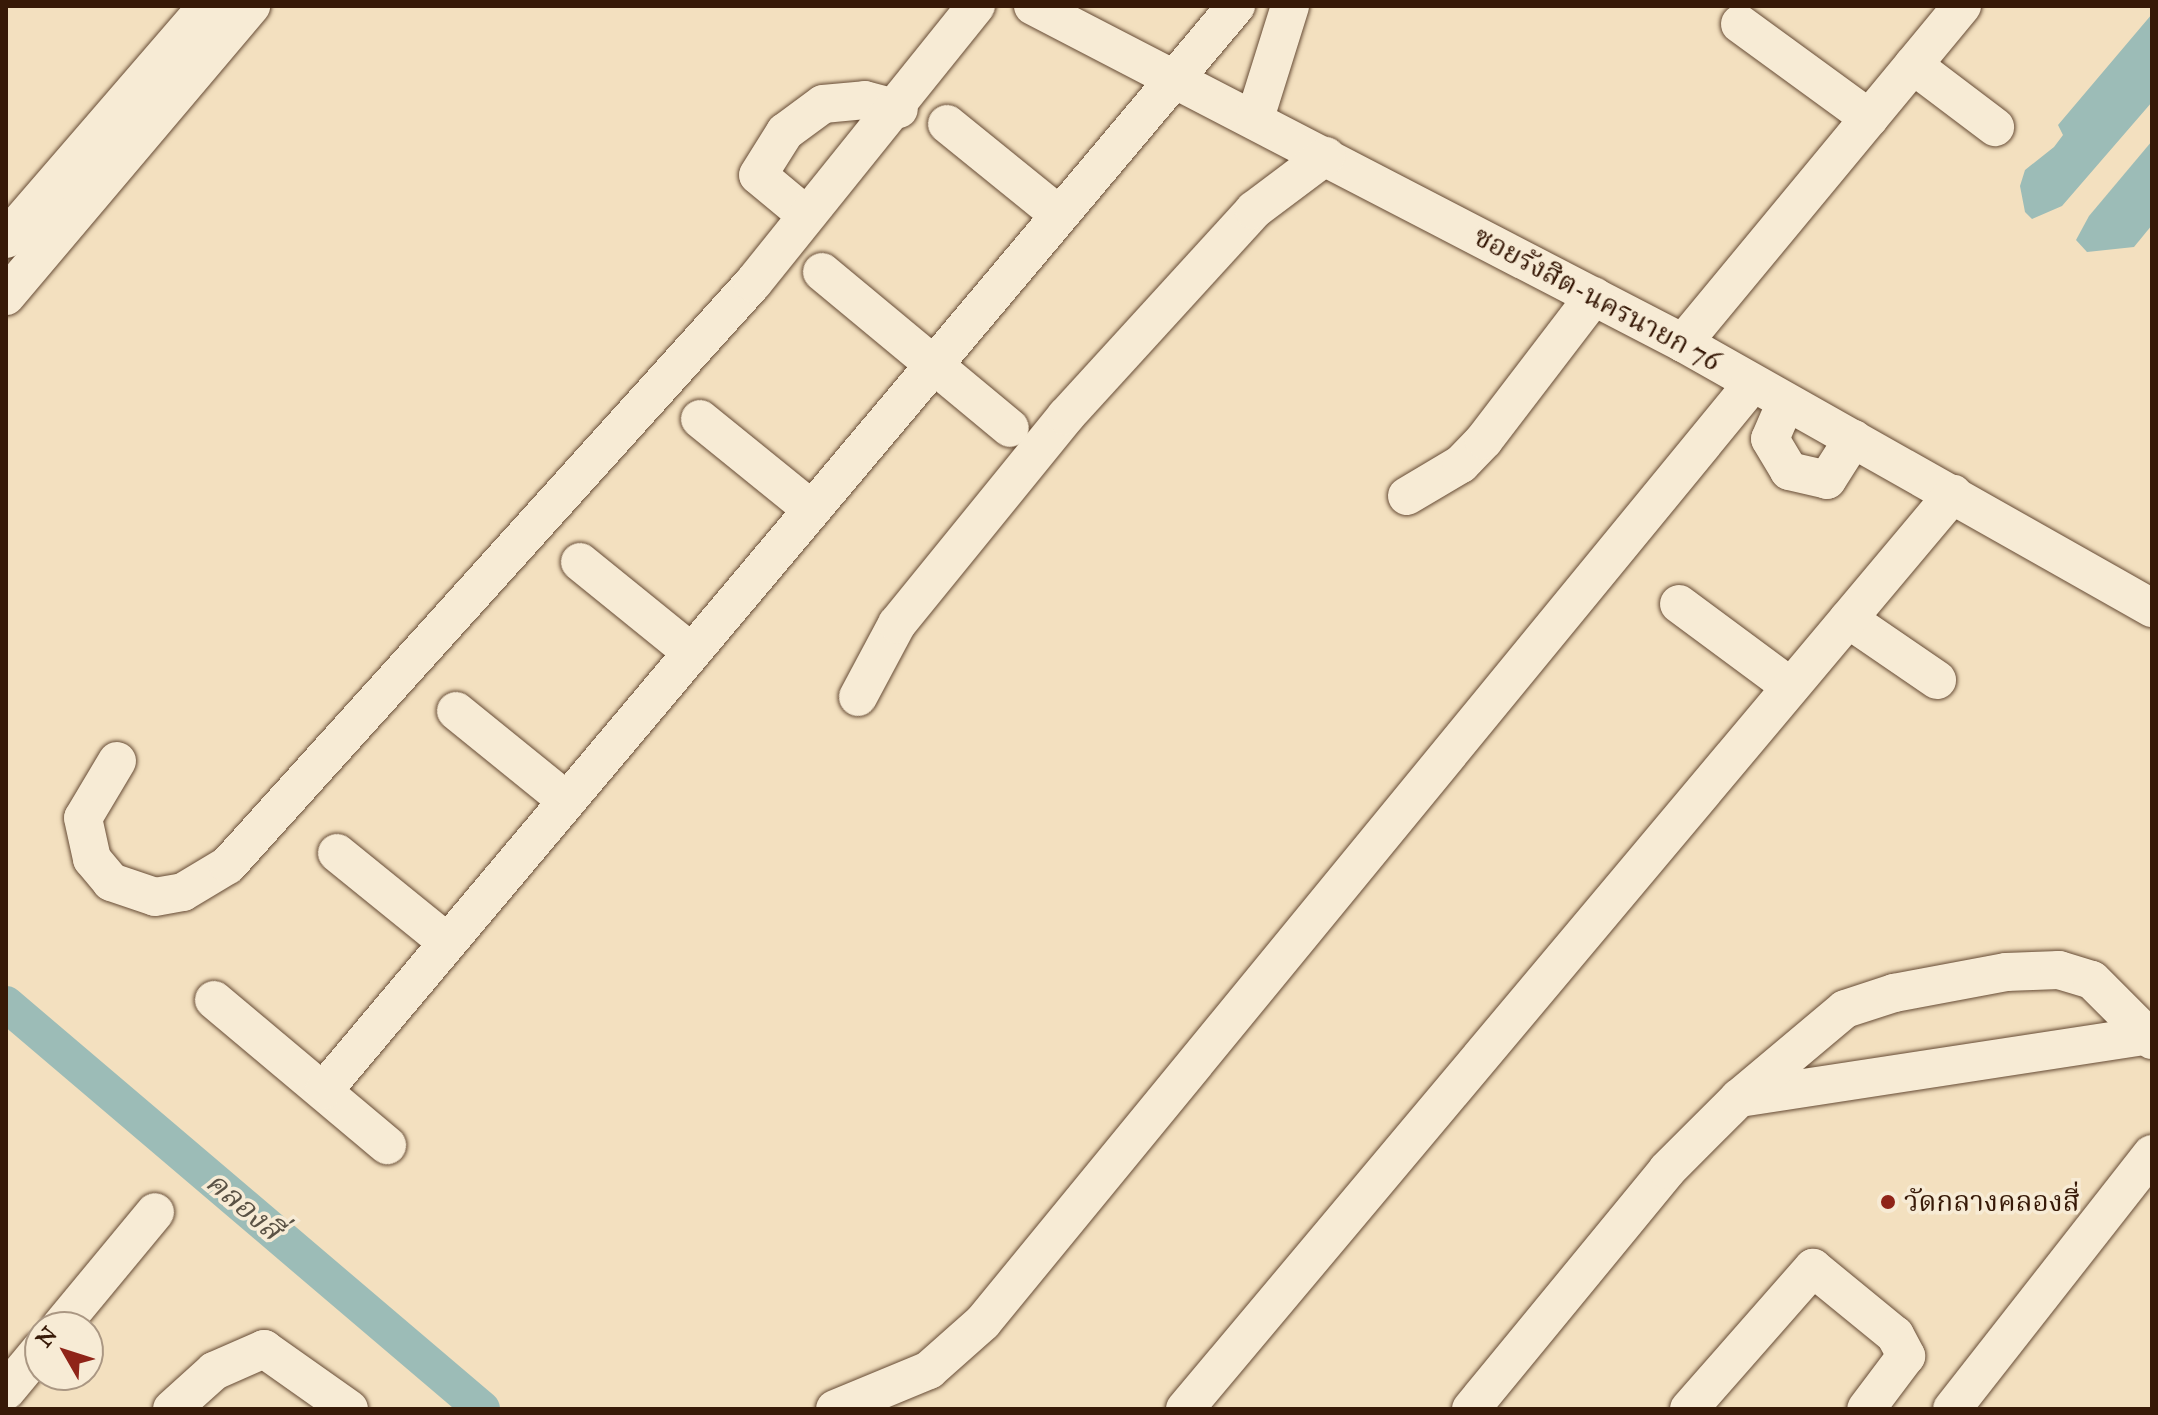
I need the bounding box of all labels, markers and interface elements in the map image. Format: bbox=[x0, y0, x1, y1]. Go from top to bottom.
street label: ซอยรังสิต-นครนายก 76 bbox=[1468, 220, 1726, 378]
water label: คลองสี่ bbox=[199, 1164, 289, 1248]
place label: วัดกลางคลองสี่ bbox=[1904, 1185, 2080, 1219]
marker: วัดกลางคลองสี่ bbox=[1879, 1193, 1897, 1211]
north arrow bbox=[24, 1311, 104, 1391]
text: N bbox=[30, 1321, 63, 1353]

